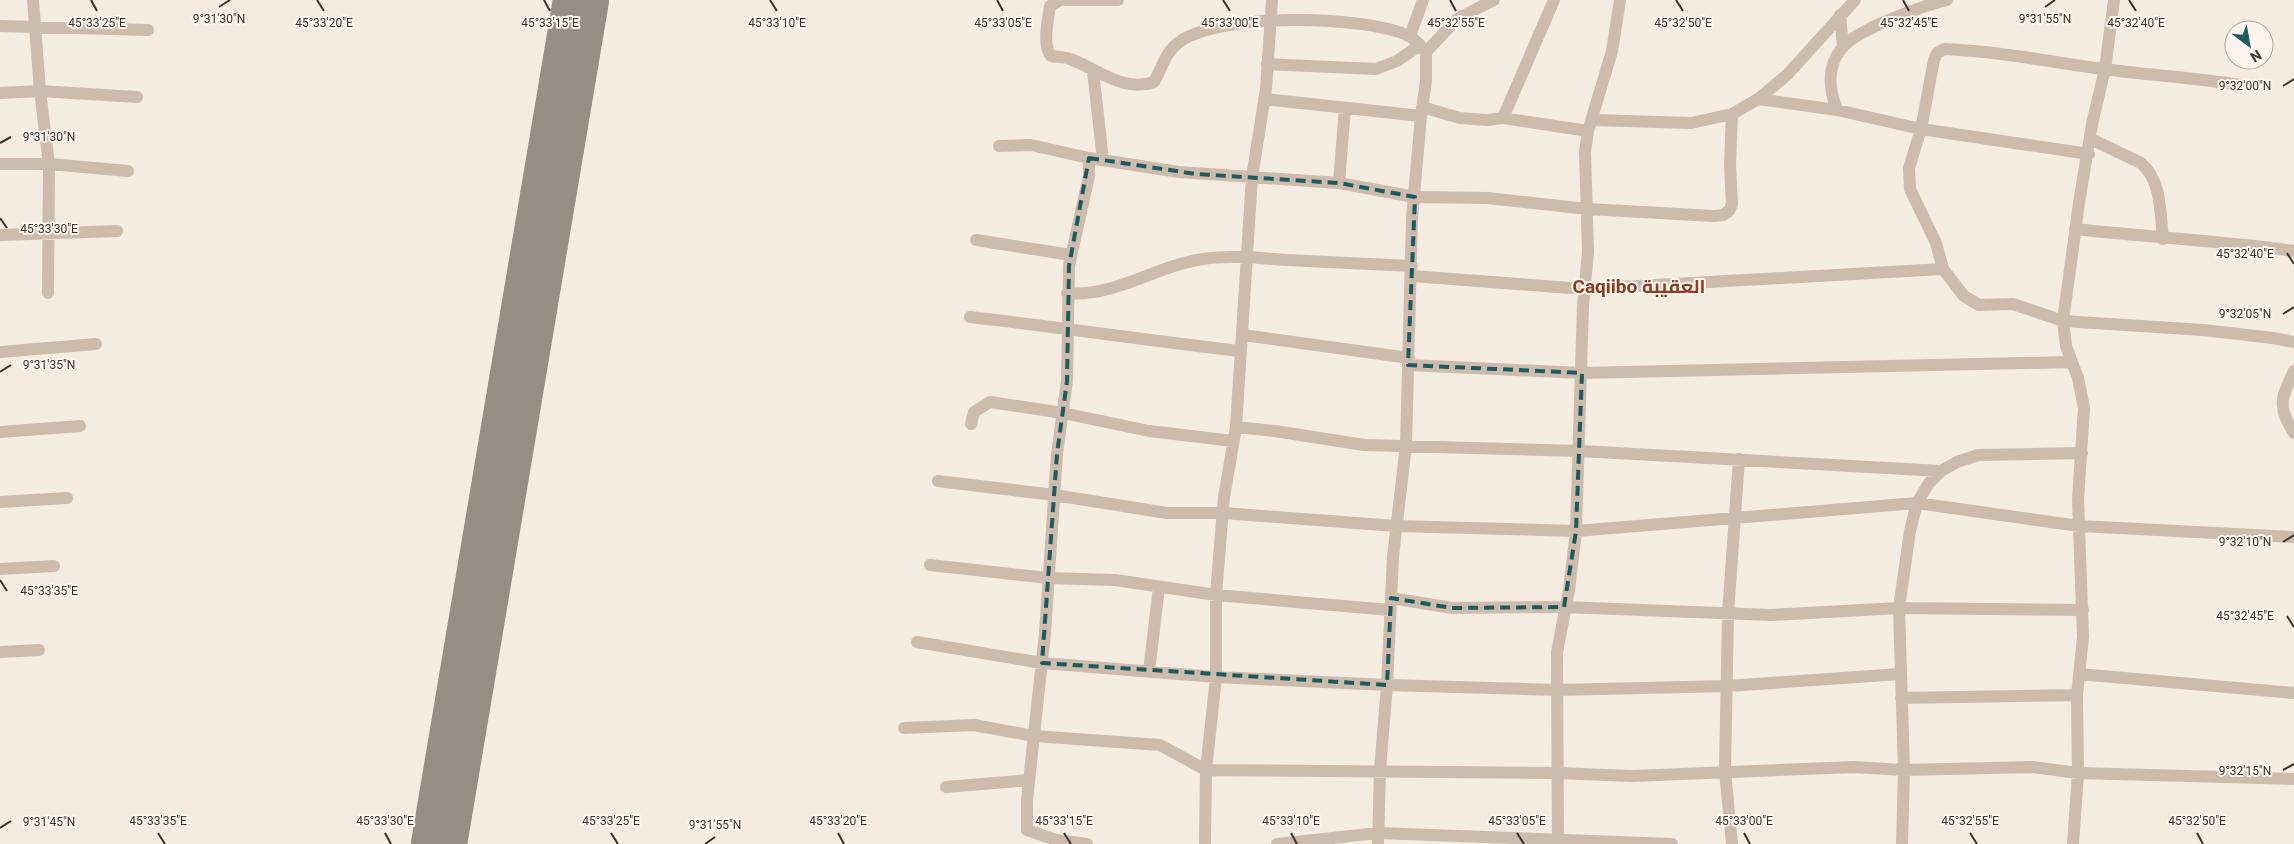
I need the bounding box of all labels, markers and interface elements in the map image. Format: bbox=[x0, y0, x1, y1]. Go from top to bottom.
text: 9°31'30"N bbox=[193, 12, 245, 26]
text: 9°31'55"N bbox=[2019, 12, 2071, 26]
text: 45°33'25"E bbox=[68, 16, 126, 30]
text: 45°33'20"E bbox=[295, 16, 353, 30]
text: 45°33'15"E bbox=[521, 16, 579, 30]
text: 45°33'10"E bbox=[748, 16, 806, 30]
text: 45°33'05"E bbox=[974, 16, 1032, 30]
text: 45°33'00"E bbox=[1201, 16, 1259, 30]
text: 45°32'55"E bbox=[1427, 16, 1485, 30]
text: 45°32'50"E bbox=[1654, 16, 1712, 30]
text: 45°32'45"E bbox=[1880, 16, 1938, 30]
text: 45°32'40"E bbox=[2107, 16, 2165, 30]
north arrow bbox=[2224, 20, 2274, 70]
text: N bbox=[2247, 47, 2264, 65]
text: 9°32'00"N bbox=[2219, 79, 2271, 93]
text: 9°31'30"N bbox=[23, 130, 75, 144]
text: 45°33'30"E bbox=[20, 222, 78, 236]
text: 45°32'40"E bbox=[2216, 247, 2274, 261]
district label: Caqiibo العقيبة bbox=[1572, 275, 1706, 298]
text: 9°32'05"N bbox=[2219, 307, 2271, 321]
text: 9°31'35"N bbox=[23, 358, 75, 372]
text: 9°32'10"N bbox=[2219, 535, 2271, 549]
text: 45°33'35"E bbox=[20, 584, 78, 598]
text: 45°32'45"E bbox=[2216, 609, 2274, 623]
text: 9°32'15"N bbox=[2219, 764, 2271, 778]
text: 45°33'35"E bbox=[129, 814, 187, 828]
text: 45°33'30"E bbox=[356, 814, 414, 828]
text: 45°33'25"E bbox=[582, 814, 640, 828]
text: 45°33'20"E bbox=[809, 814, 867, 828]
text: 45°33'15"E bbox=[1035, 814, 1093, 828]
text: 45°33'10"E bbox=[1262, 814, 1320, 828]
text: 45°33'05"E bbox=[1488, 814, 1546, 828]
text: 45°33'00"E bbox=[1715, 814, 1773, 828]
text: 45°32'55"E bbox=[1941, 814, 1999, 828]
text: 45°32'50"E bbox=[2168, 814, 2226, 828]
text: 9°31'45"N bbox=[23, 815, 75, 829]
text: 9°31'55"N bbox=[689, 818, 741, 832]

